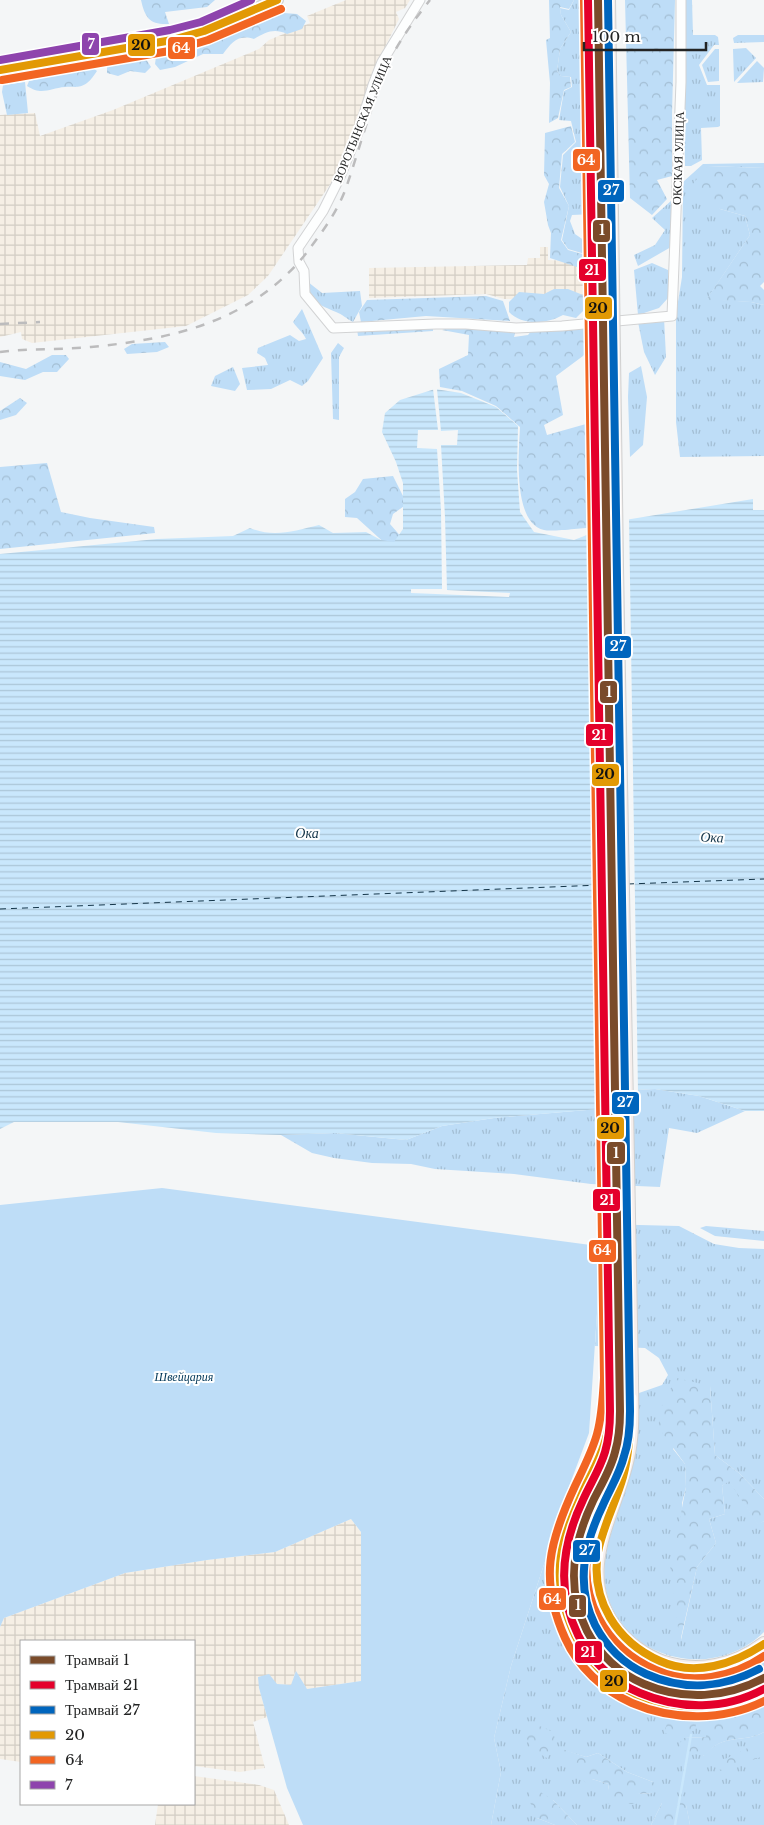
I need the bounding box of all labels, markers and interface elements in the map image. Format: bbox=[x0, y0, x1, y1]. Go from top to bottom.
scale bar bbox=[584, 20, 706, 52]
text: 100 m bbox=[592, 27, 641, 46]
line badge: 7 bbox=[81, 32, 100, 56]
line badge: 20 bbox=[127, 33, 156, 57]
text: 7 bbox=[87, 35, 95, 53]
text: 20 bbox=[131, 36, 151, 54]
line badge: 64 bbox=[167, 36, 196, 60]
text: 64 bbox=[172, 39, 190, 57]
street label: ВОРОТЫНСКАЯ УЛИЦА bbox=[330, 53, 395, 185]
street label: ОКСКАЯ УЛИЦА bbox=[669, 111, 687, 205]
line badge: 64 bbox=[572, 148, 601, 172]
text: 64 bbox=[577, 151, 595, 169]
line badge: 27 bbox=[597, 179, 625, 203]
text: 27 bbox=[603, 181, 620, 199]
line badge: 1 bbox=[592, 219, 611, 243]
text: 1 bbox=[599, 221, 605, 239]
line badge: 21 bbox=[578, 258, 607, 282]
text: 21 bbox=[584, 261, 600, 279]
line badge: 20 bbox=[584, 296, 613, 320]
text: 20 bbox=[588, 299, 608, 317]
line badge: 27 bbox=[604, 635, 632, 659]
text: 27 bbox=[610, 637, 627, 655]
line badge: 1 bbox=[599, 680, 618, 704]
text: 1 bbox=[606, 683, 612, 701]
line badge: 21 bbox=[585, 723, 614, 747]
text: 21 bbox=[591, 726, 607, 744]
line badge: 20 bbox=[591, 763, 620, 787]
text: 20 bbox=[595, 765, 615, 783]
water label: Ока bbox=[295, 824, 319, 842]
water label: Ока bbox=[700, 828, 724, 846]
line badge: 27 bbox=[611, 1091, 640, 1115]
text: 27 bbox=[617, 1093, 634, 1111]
line badge: 20 bbox=[596, 1116, 625, 1140]
text: 20 bbox=[600, 1119, 620, 1137]
line badge: 1 bbox=[606, 1141, 626, 1165]
text: 1 bbox=[613, 1144, 619, 1162]
line badge: 21 bbox=[592, 1188, 621, 1212]
text: 21 bbox=[599, 1191, 615, 1209]
line badge: 64 bbox=[588, 1239, 617, 1263]
text: 64 bbox=[593, 1241, 611, 1259]
park label: Швейцария bbox=[154, 1369, 214, 1384]
line badge: 27 bbox=[572, 1539, 601, 1563]
text: 27 bbox=[579, 1541, 596, 1559]
line badge: 64 bbox=[538, 1587, 567, 1611]
text: 64 bbox=[543, 1590, 561, 1608]
line badge: 1 bbox=[568, 1594, 587, 1618]
text: 1 bbox=[575, 1596, 581, 1614]
legend bbox=[20, 1640, 195, 1805]
line badge: 21 bbox=[574, 1640, 603, 1664]
text: 21 bbox=[580, 1643, 596, 1661]
text: Трамвай 1 bbox=[65, 1650, 130, 1669]
line badge: 20 bbox=[599, 1669, 628, 1693]
text: 20 bbox=[604, 1672, 624, 1690]
text: Трамвай 21 bbox=[65, 1675, 139, 1694]
text: Трамвай 27 bbox=[65, 1700, 140, 1719]
text: 20 bbox=[65, 1725, 85, 1744]
text: 64 bbox=[65, 1750, 83, 1769]
text: 7 bbox=[65, 1775, 73, 1794]

